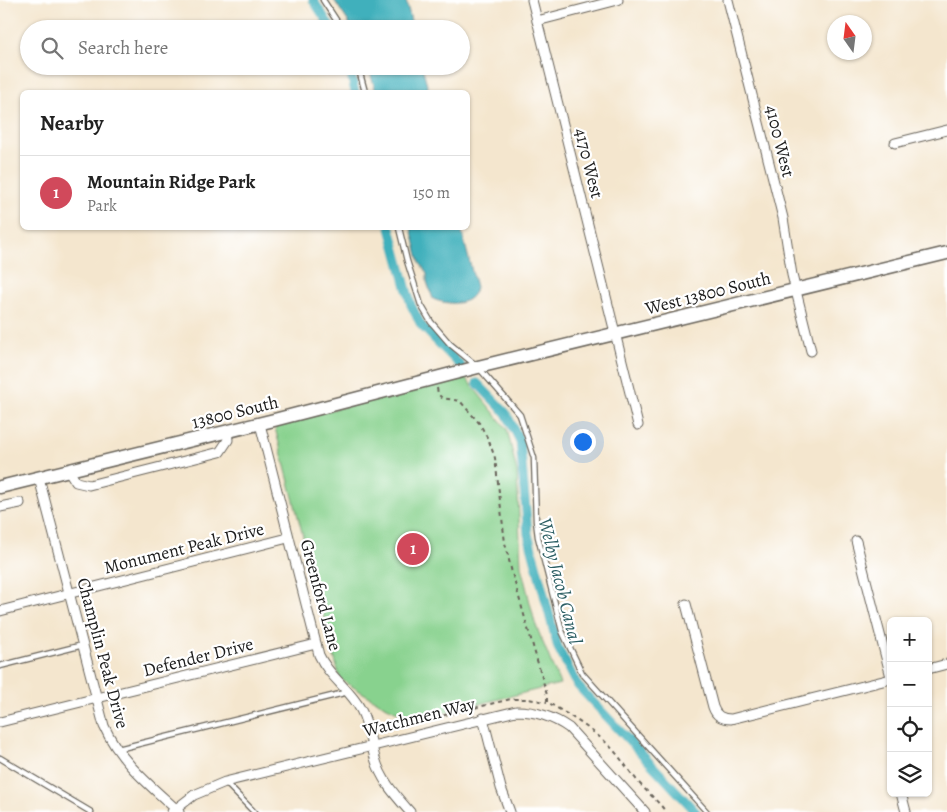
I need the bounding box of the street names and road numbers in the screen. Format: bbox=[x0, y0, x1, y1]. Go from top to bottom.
street label: 4100 West bbox=[759, 102, 801, 180]
street label: 4170 West bbox=[569, 125, 609, 201]
street label: West 13800 South bbox=[642, 266, 774, 320]
street label: 13800 South bbox=[189, 390, 281, 434]
street label: Monument Peak Drive bbox=[101, 516, 267, 580]
street label: Greenford Lane bbox=[295, 537, 347, 653]
street label: Champlin Peak Drive bbox=[71, 575, 135, 731]
street label: Defender Drive bbox=[140, 632, 256, 682]
street label: Watchmen Way bbox=[359, 691, 479, 743]

